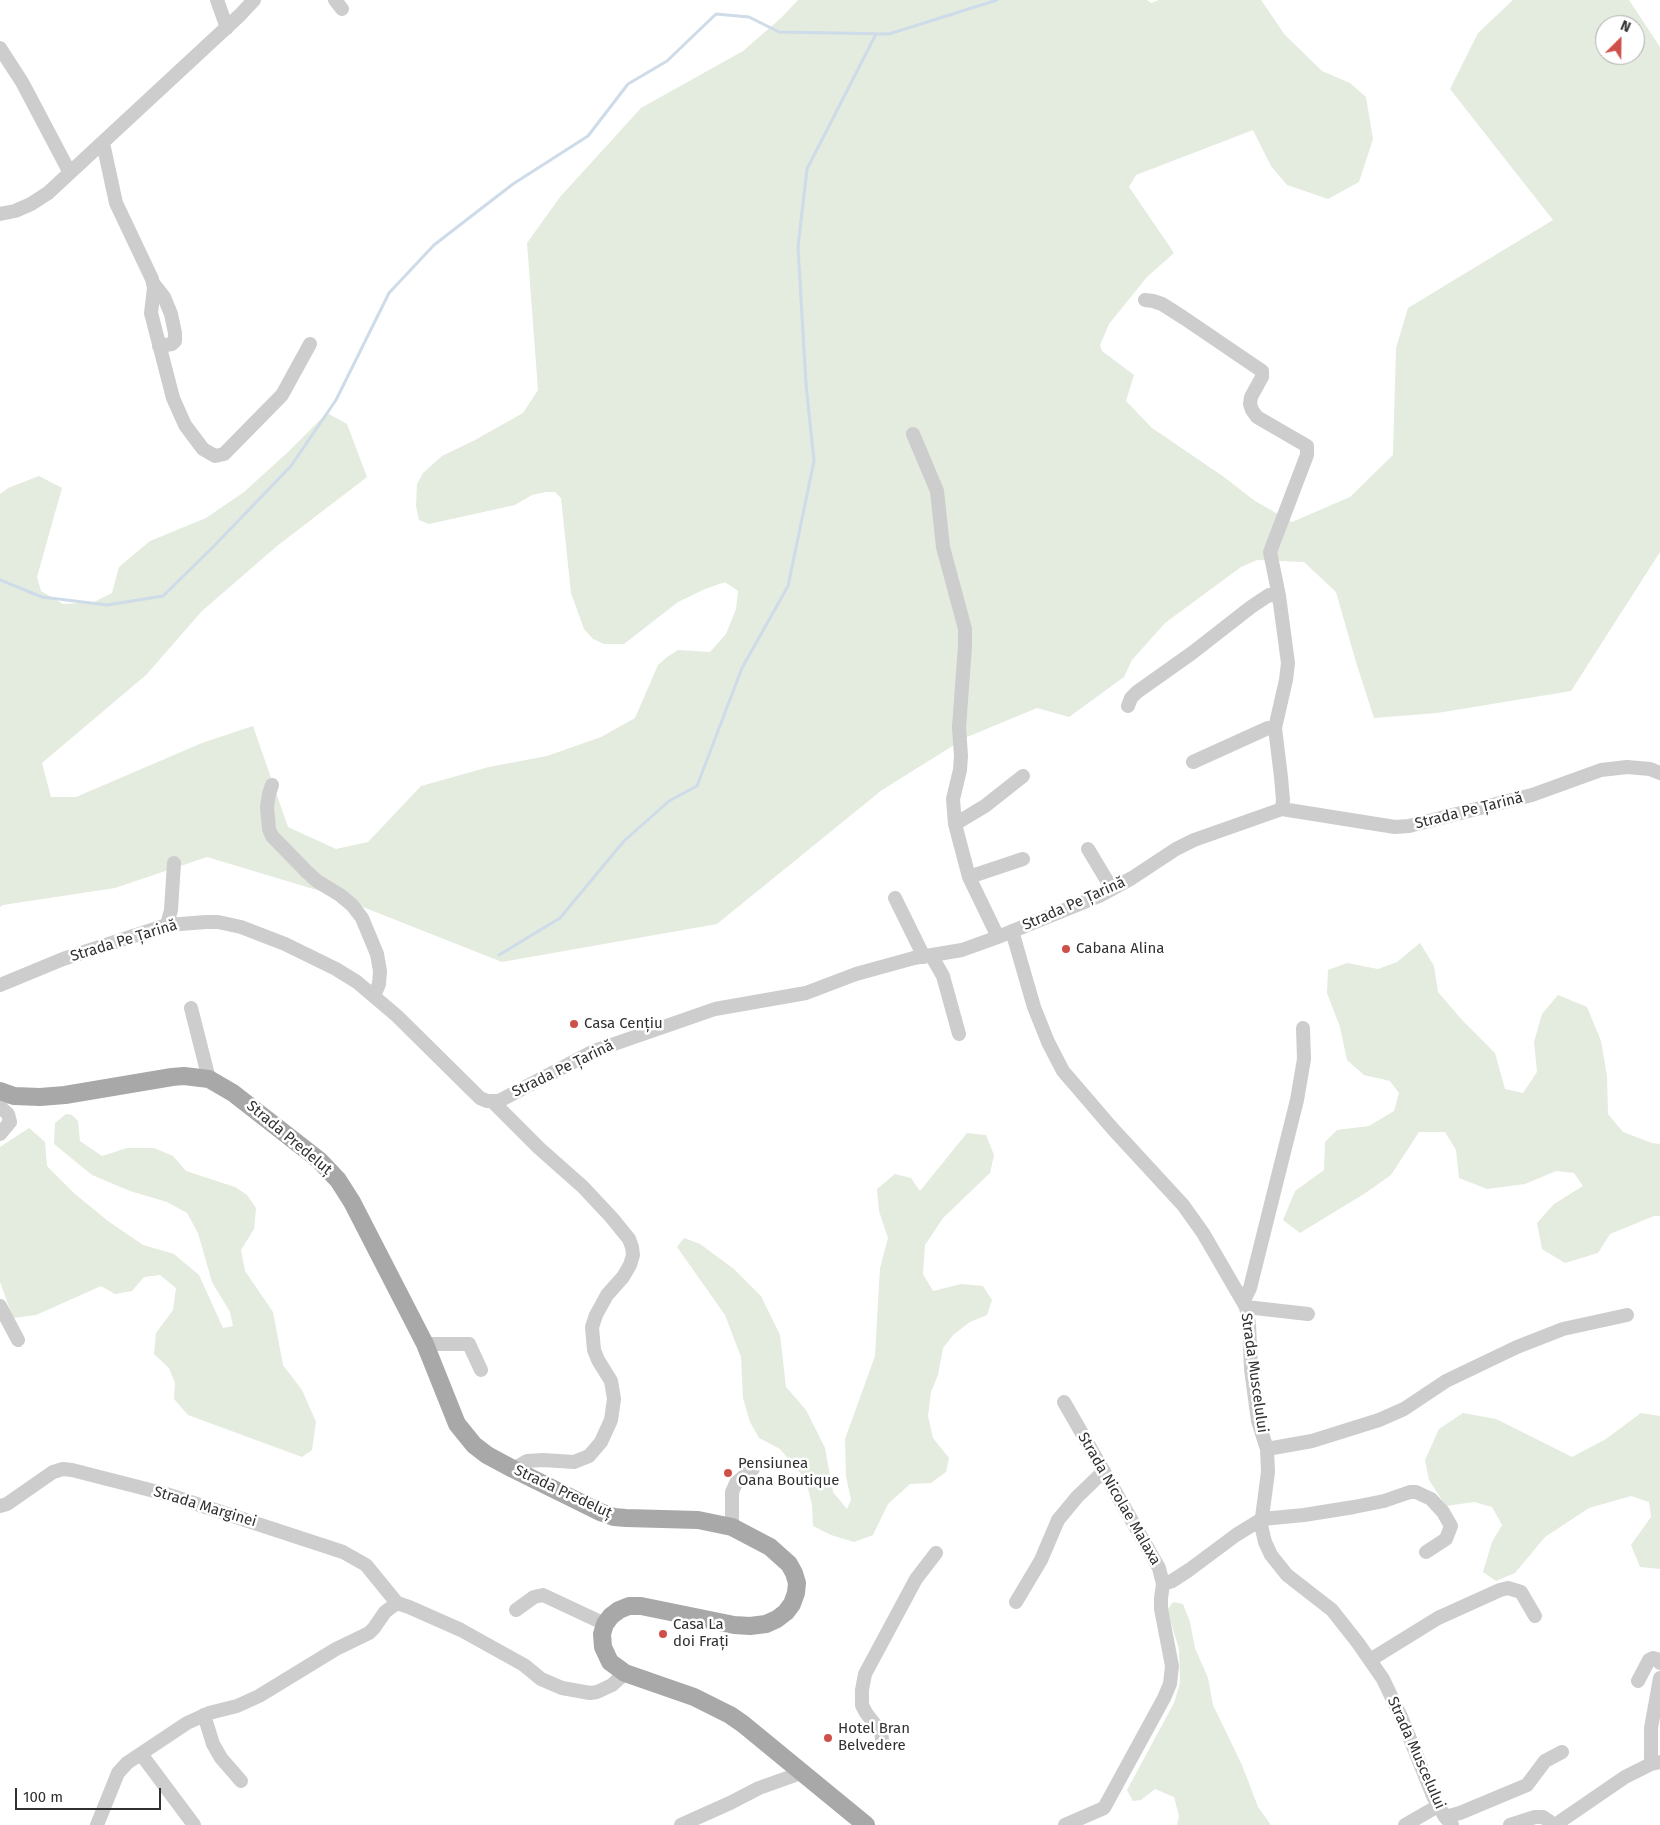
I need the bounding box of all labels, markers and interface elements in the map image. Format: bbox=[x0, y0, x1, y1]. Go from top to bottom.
north arrow bbox=[1595, 15, 1645, 65]
text: N bbox=[1618, 17, 1633, 36]
street label: Strada Pe Țarină bbox=[1413, 789, 1525, 833]
street label: Strada Pe Țarină bbox=[1020, 873, 1128, 935]
street label: Strada Pe Țarină bbox=[68, 916, 180, 966]
place label: Cabana Alina bbox=[1076, 940, 1164, 958]
marker: Cabana Alina bbox=[1060, 943, 1072, 955]
place label: Casa Cențiu bbox=[584, 1015, 663, 1033]
marker: Casa Cențiu bbox=[568, 1018, 580, 1030]
street label: Strada Pe Țarină bbox=[509, 1037, 617, 1101]
street label: Strada Predeluț bbox=[243, 1097, 335, 1179]
street label: Strada Muscelului bbox=[1237, 1312, 1271, 1434]
street label: Strada Nicolae Malaxa bbox=[1074, 1429, 1164, 1569]
place label: Pensiunea Oana Boutique bbox=[738, 1455, 839, 1490]
street label: Strada Predeluț bbox=[511, 1462, 615, 1522]
marker: Pensiunea Oana Boutique bbox=[722, 1467, 734, 1479]
street label: Strada Marginei bbox=[151, 1483, 259, 1531]
place label: Casa La doi Frați bbox=[673, 1616, 729, 1651]
marker: Casa La doi Frați bbox=[657, 1628, 669, 1640]
street label: Strada Muscelului bbox=[1383, 1694, 1449, 1812]
place label: Hotel Bran Belvedere bbox=[838, 1720, 910, 1755]
marker: Hotel Bran Belvedere bbox=[822, 1732, 834, 1744]
scale bar bbox=[18, 1778, 164, 1810]
text: 100 m bbox=[23, 1788, 63, 1806]

